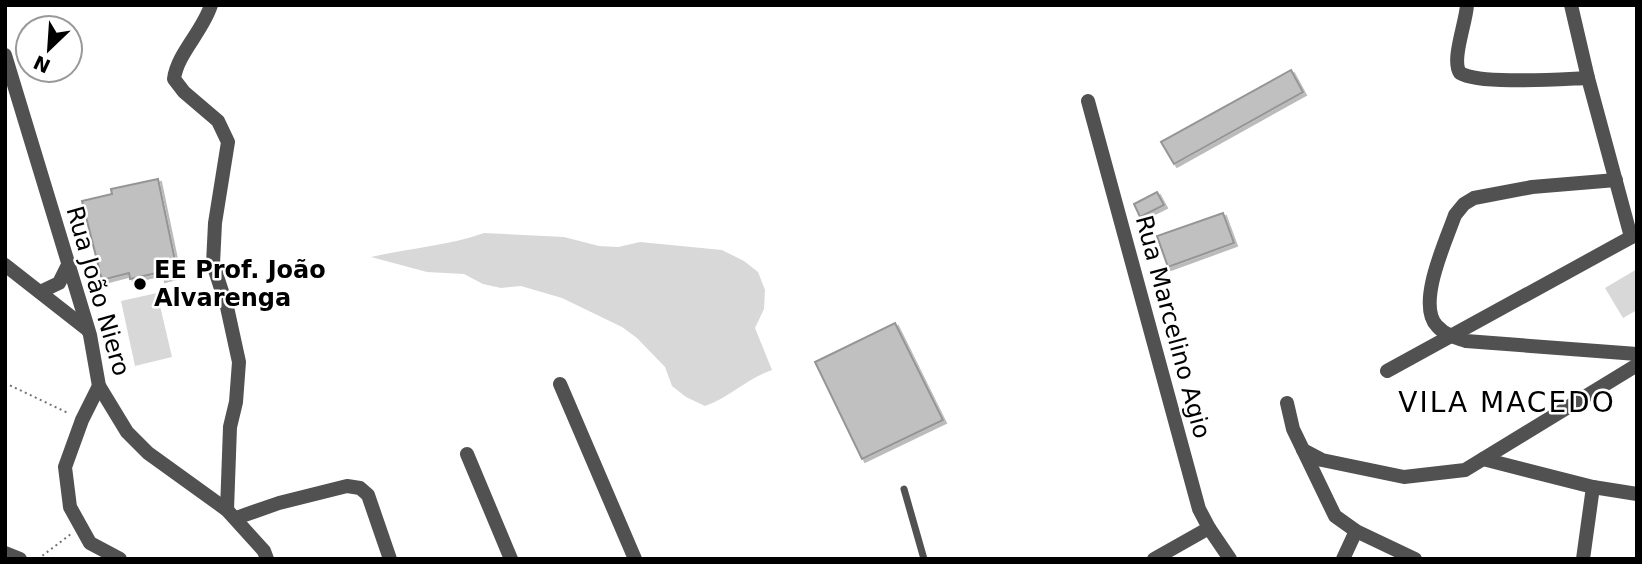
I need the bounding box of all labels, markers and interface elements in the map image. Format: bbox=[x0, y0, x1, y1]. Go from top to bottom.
north arrow bbox=[14, 14, 84, 84]
text: N bbox=[30, 51, 54, 78]
street label: Rua João Niero bbox=[60, 203, 136, 379]
street label: Rua Marcelino Agio bbox=[1130, 212, 1216, 442]
place label: EE Prof. João Alvarenga bbox=[154, 256, 326, 312]
marker: EE Prof. João Alvarenga bbox=[132, 276, 148, 292]
district label: VILA MACEDO bbox=[1398, 386, 1616, 419]

